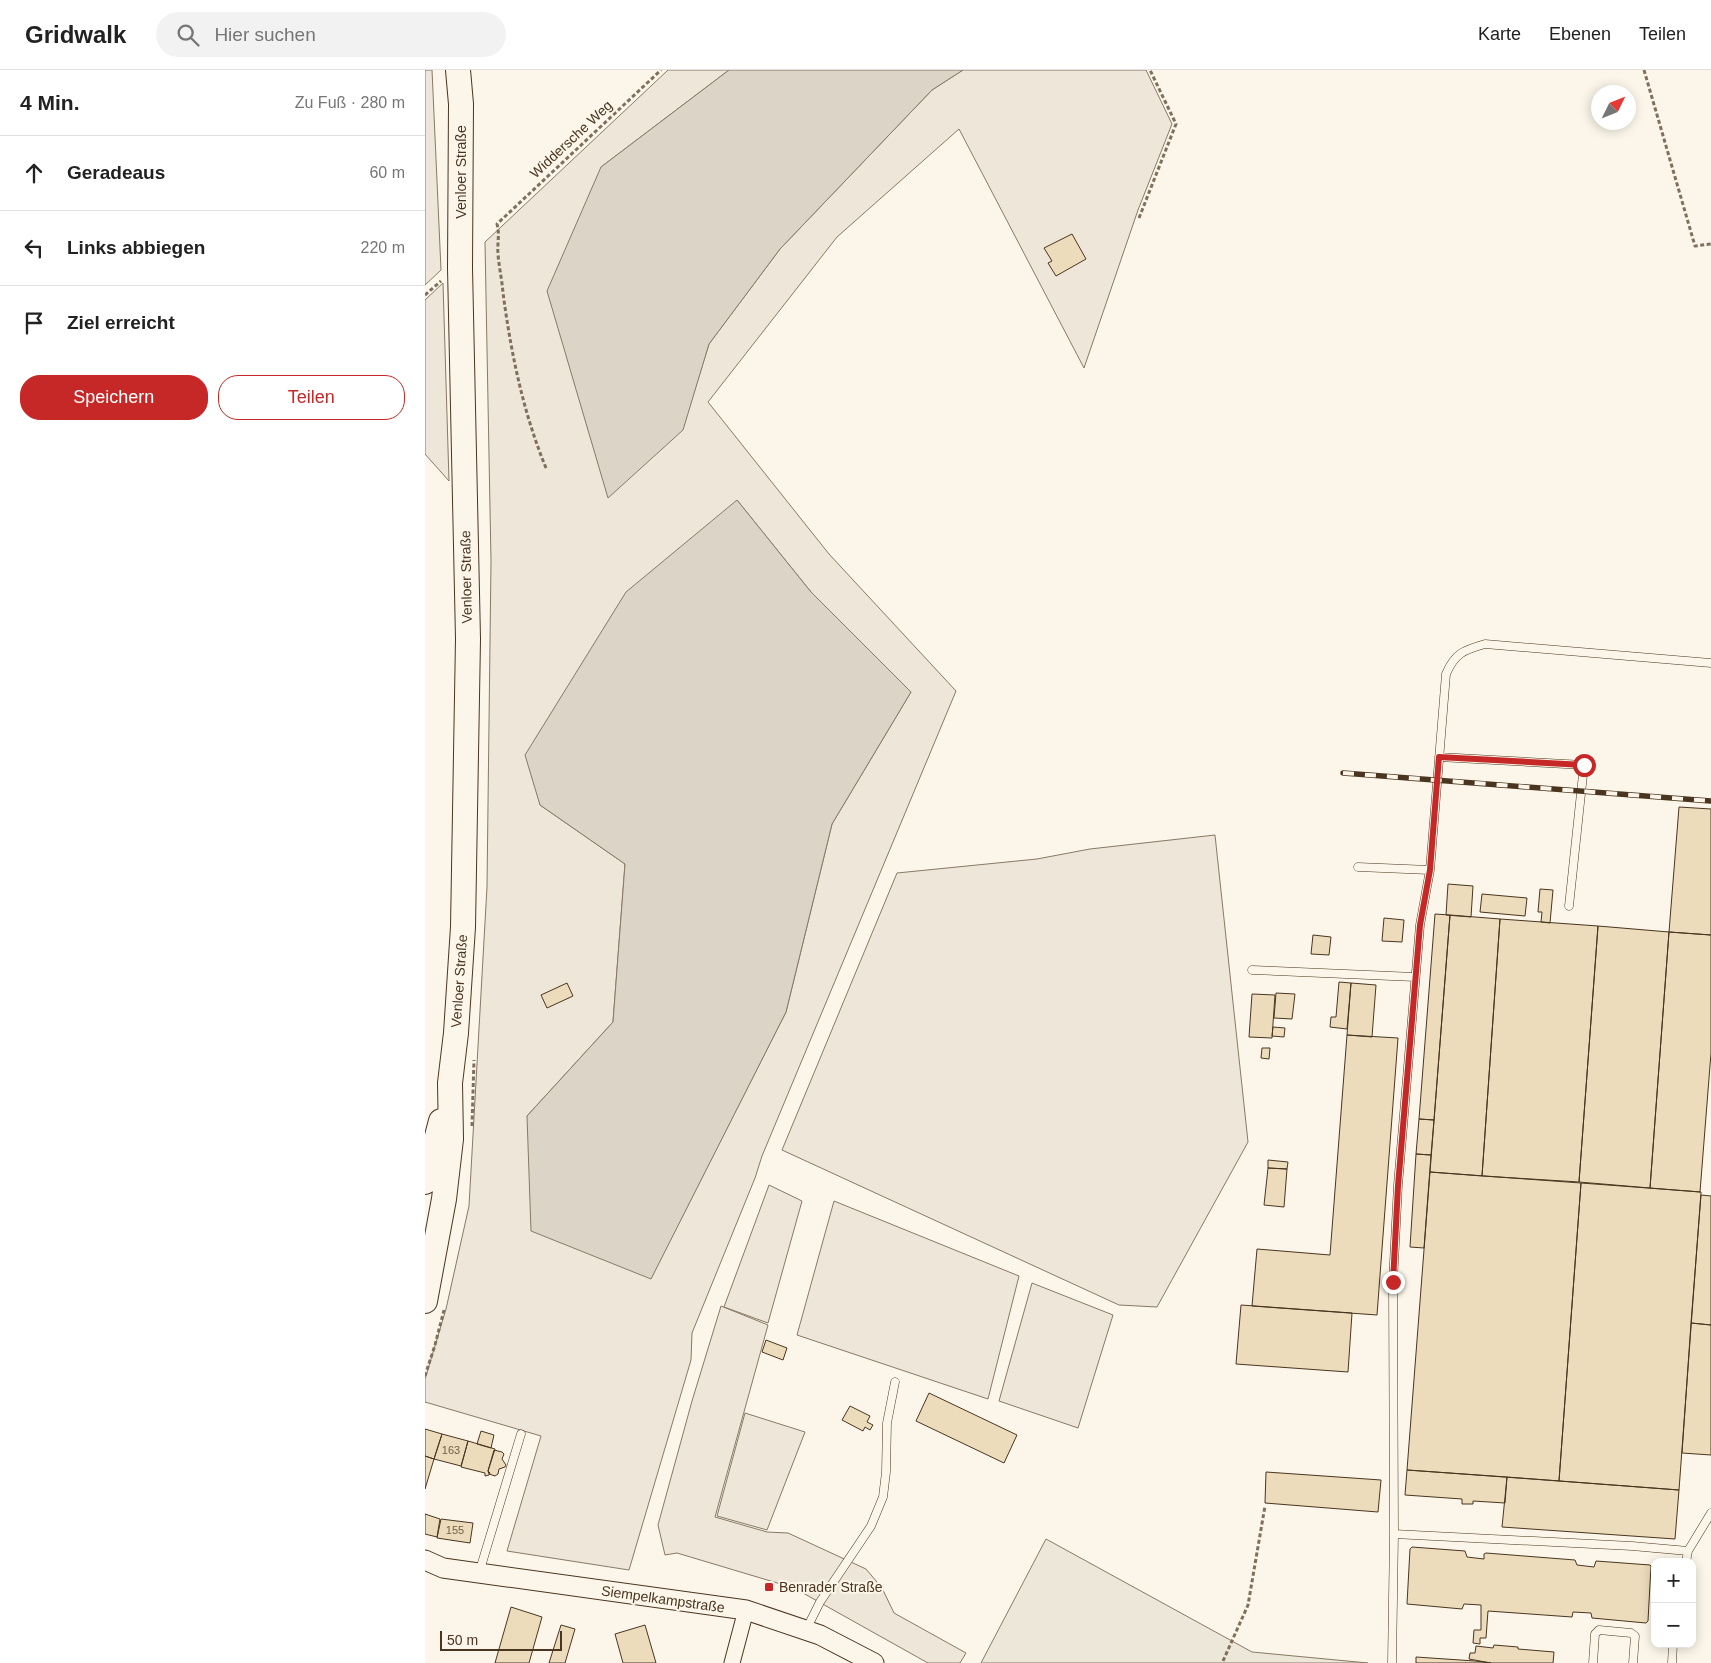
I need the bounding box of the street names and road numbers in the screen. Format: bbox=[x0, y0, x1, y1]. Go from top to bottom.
street label: Widdersche Weg bbox=[527, 97, 615, 181]
street label: Venloer Straße bbox=[453, 125, 469, 219]
street label: Venloer Straße bbox=[457, 530, 475, 624]
street label: Venloer Straße bbox=[448, 934, 470, 1028]
street label: Siempelkampstraße bbox=[600, 1582, 726, 1616]

